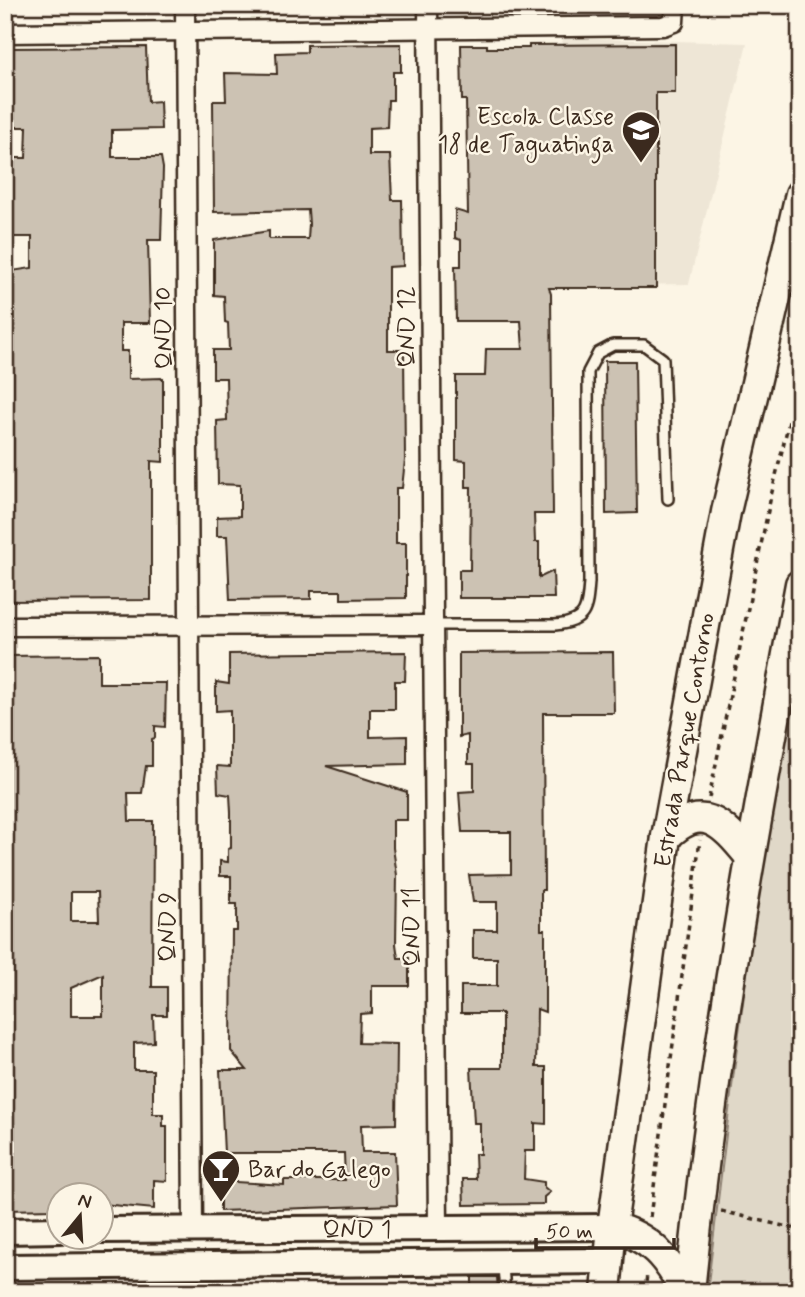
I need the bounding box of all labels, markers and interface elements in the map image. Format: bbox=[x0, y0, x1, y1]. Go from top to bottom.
place label: Escola Classe 18 de Taguatinga bbox=[438, 102, 614, 164]
school or university icon: Escola Classe 18 de Taguatinga bbox=[620, 109, 662, 164]
street label: QND 10 bbox=[148, 286, 181, 370]
street label: QND 12 bbox=[392, 286, 423, 368]
street label: Estrada Parque Contorno bbox=[648, 611, 723, 870]
street label: QND 11 bbox=[396, 887, 429, 967]
street label: QND 9 bbox=[153, 892, 184, 962]
bar icon: Bar do Galego bbox=[200, 1148, 242, 1203]
place label: Bar do Galego bbox=[248, 1155, 391, 1188]
north arrow bbox=[46, 1182, 116, 1252]
text: N bbox=[75, 1187, 95, 1215]
scale bar bbox=[536, 1206, 674, 1250]
street label: QND 1 bbox=[323, 1215, 391, 1246]
text: 50 m bbox=[546, 1218, 593, 1246]

